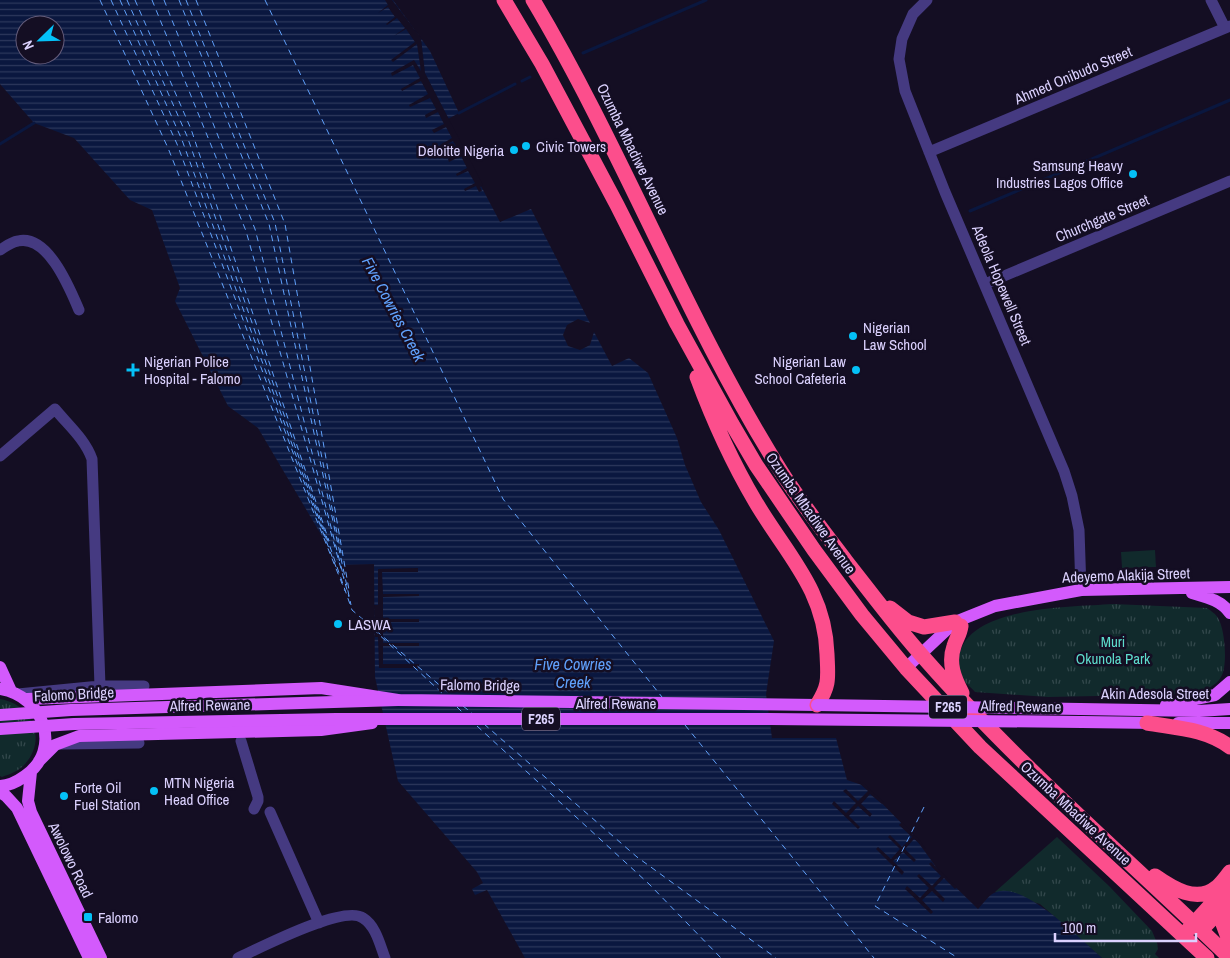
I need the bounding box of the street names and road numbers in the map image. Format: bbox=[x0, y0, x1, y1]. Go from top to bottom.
street label: Ahmed Onibudo Street bbox=[1010, 41, 1136, 110]
street label: Ozumba Mbadiwe Avenue bbox=[592, 80, 674, 218]
street label: Churchgate Street bbox=[1052, 189, 1153, 247]
street label: Adeola Hopewell Street bbox=[967, 221, 1037, 349]
street label: Ozumba Mbadiwe Avenue bbox=[761, 448, 861, 578]
street label: Adeyemo Alakija Street bbox=[1061, 562, 1191, 588]
street label: Falomo Bridge bbox=[440, 674, 520, 696]
street label: Falomo Bridge bbox=[33, 681, 115, 707]
street label: Akin Adesola Street bbox=[1100, 683, 1210, 704]
street label: Alfred Rewane bbox=[575, 693, 656, 714]
street label: Alfred Rewane bbox=[168, 694, 251, 716]
street label: Alfred Rewane bbox=[979, 695, 1062, 717]
road number: F265 bbox=[929, 696, 967, 719]
road number: F265 bbox=[522, 708, 560, 731]
street label: Ozumba Mbadiwe Avenue bbox=[1016, 756, 1136, 870]
street label: Awolowo Road bbox=[43, 818, 98, 901]

